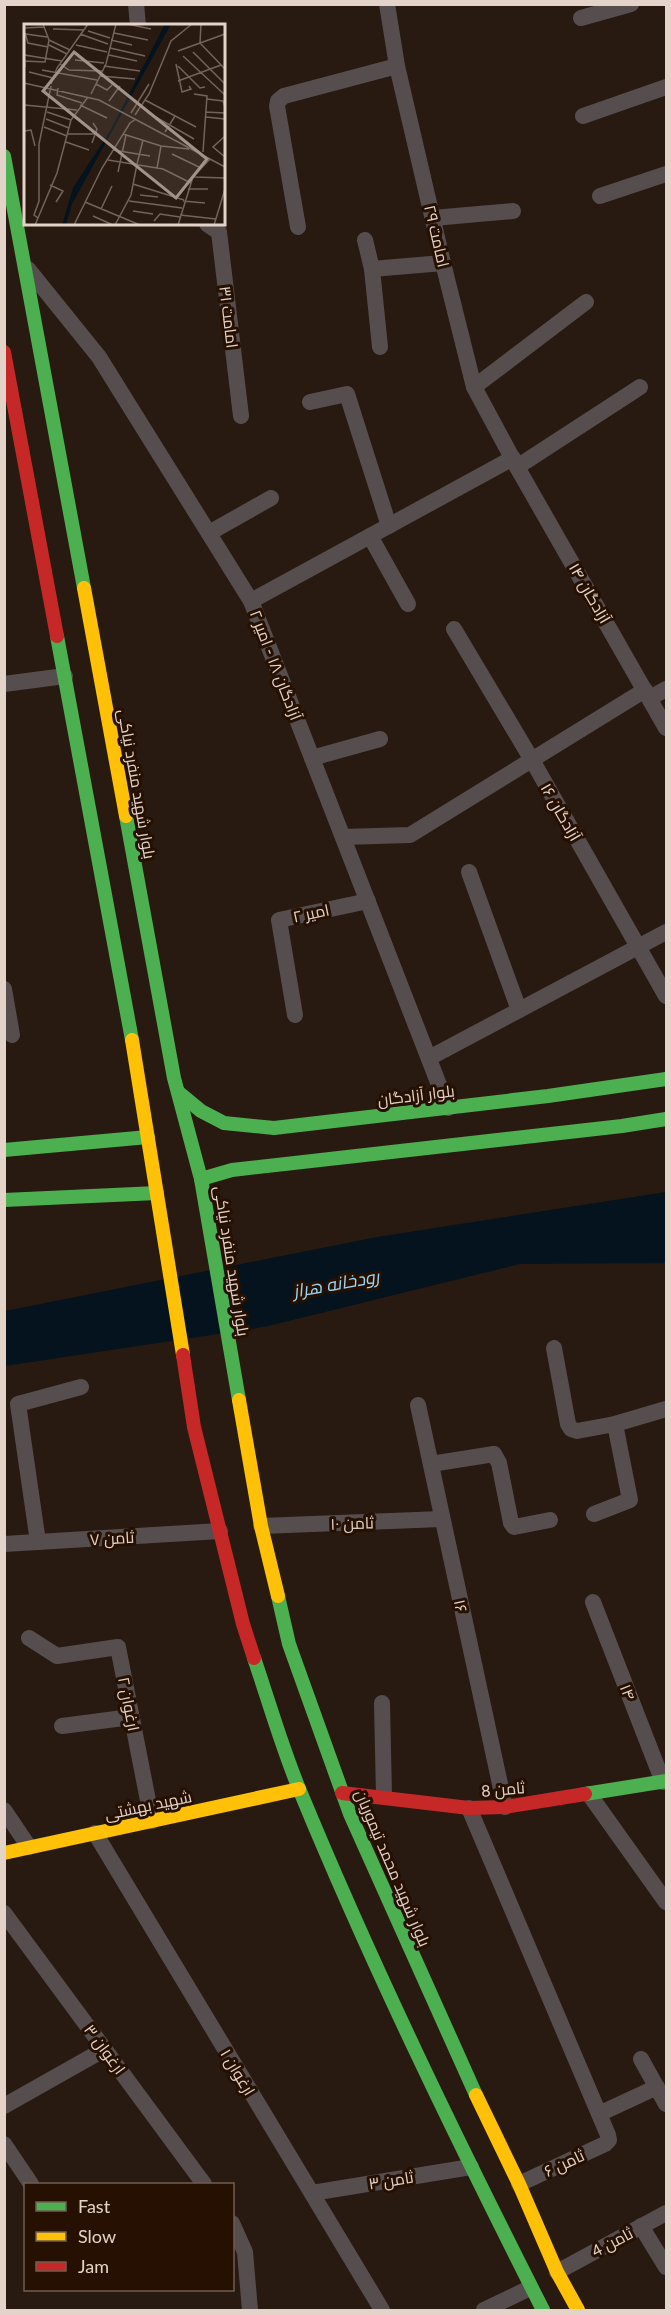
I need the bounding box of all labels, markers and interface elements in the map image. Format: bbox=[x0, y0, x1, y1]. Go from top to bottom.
inset map bbox=[24, 24, 225, 225]
street label: امامت ۲۹ bbox=[421, 203, 454, 269]
street label: امامت ۳۱ bbox=[216, 285, 243, 349]
street label: آزادگان ۱۴ bbox=[564, 559, 616, 628]
street label: آزادگان ۱۸ - امیر ۲ bbox=[245, 607, 306, 724]
street label: بلوار شهید منفرد نیاکی bbox=[113, 707, 160, 861]
street label: آزادگان ۱۶ bbox=[536, 780, 586, 846]
street label: امیر ۲ bbox=[291, 899, 331, 927]
street label: بلوار آزادگان bbox=[376, 1080, 456, 1111]
street label: بلوار شهید منفرد نیاکی bbox=[209, 1184, 254, 1338]
water label: رودخانه هراز bbox=[289, 1264, 382, 1302]
street label: ثامن ۱۰ bbox=[330, 1512, 375, 1535]
street label: ثامن ۷ bbox=[89, 1527, 136, 1550]
street label: ۱۶ bbox=[451, 1598, 472, 1614]
street label: ارغوان ۲ bbox=[113, 1675, 144, 1733]
street label: ۱۴ bbox=[617, 1681, 640, 1702]
street label: ثامن 8 bbox=[480, 1777, 527, 1802]
street label: شهید بهشتی bbox=[103, 1786, 194, 1825]
street label: بلوار شهید محمد تیموریان bbox=[350, 1787, 435, 1950]
street label: ارغوان ۳ bbox=[79, 2020, 130, 2079]
street label: ارغوان ۱ bbox=[215, 2045, 260, 2100]
street label: ثامن ۶ bbox=[541, 2145, 588, 2182]
street label: ثامن ۳ bbox=[367, 2166, 416, 2194]
legend bbox=[24, 2183, 234, 2291]
text: Fast bbox=[78, 2195, 111, 2217]
street label: ثامن 4 bbox=[588, 2223, 637, 2262]
text: Slow bbox=[78, 2225, 116, 2247]
text: Jam bbox=[78, 2255, 109, 2277]

